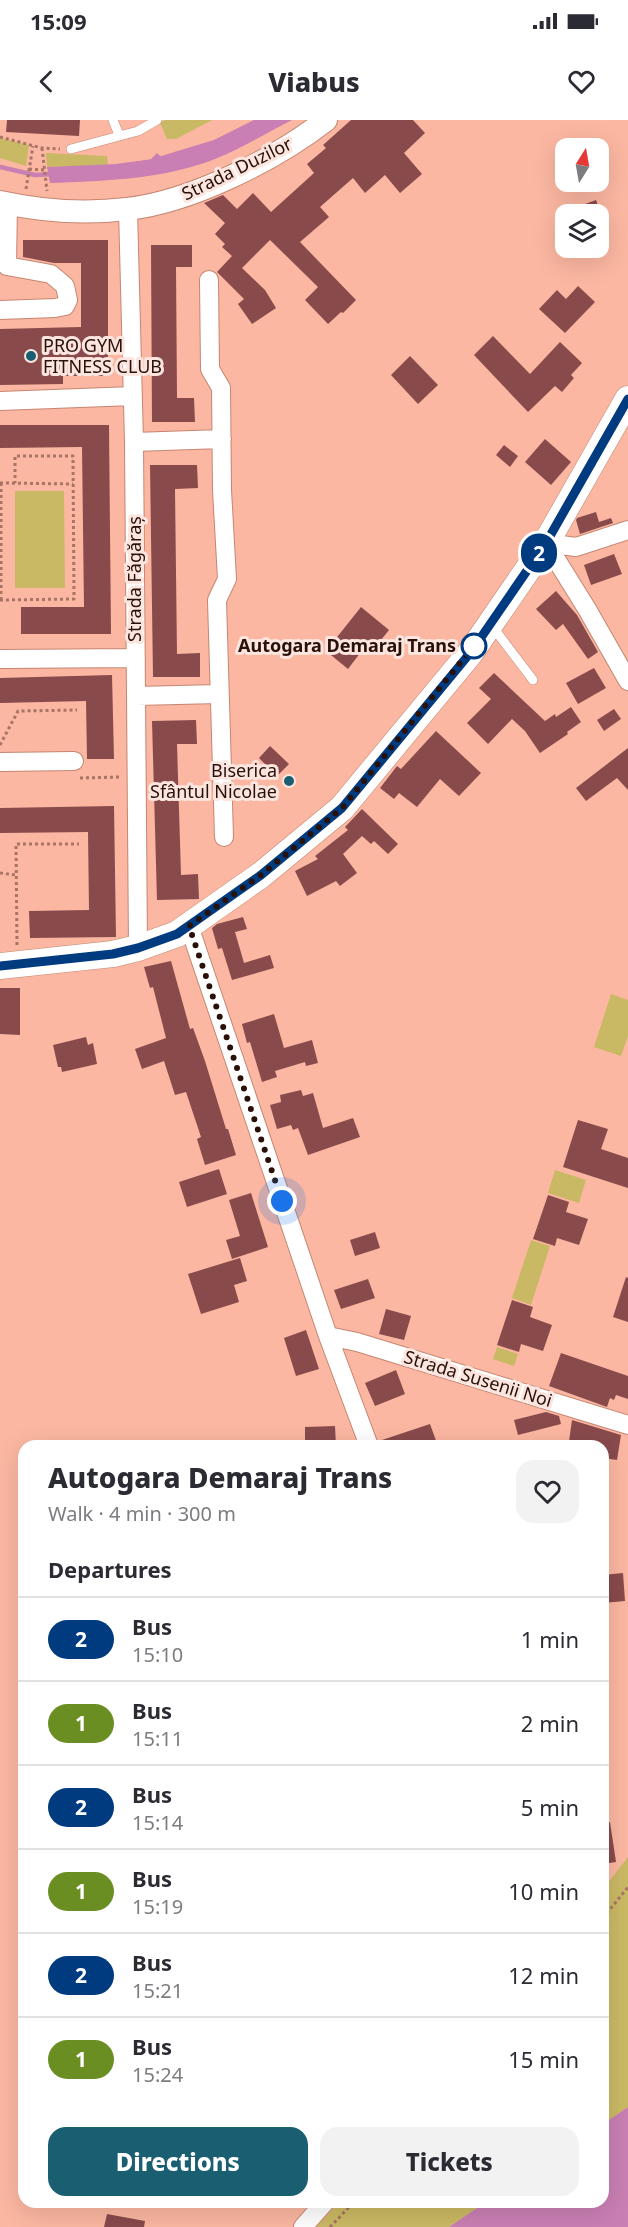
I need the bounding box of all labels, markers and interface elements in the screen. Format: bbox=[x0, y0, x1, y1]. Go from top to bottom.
text: 15:09 bbox=[30, 6, 87, 36]
text: Viabus bbox=[268, 63, 360, 100]
icon: back bbox=[30, 65, 63, 98]
icon: heart bbox=[565, 65, 598, 98]
street label: Strada Duzilor bbox=[177, 131, 296, 205]
north arrow bbox=[555, 138, 609, 192]
map controls bbox=[555, 138, 609, 258]
button: layers bbox=[555, 204, 609, 258]
place label: PRO GYM FITNESS CLUB bbox=[43, 333, 162, 378]
marker: PRO GYM FITNESS CLUB bbox=[24, 349, 38, 363]
street label: Strada Făgăraș bbox=[122, 516, 146, 642]
line badge: 2 bbox=[520, 534, 558, 572]
text: 2 bbox=[533, 539, 545, 567]
place label: Autogara Demaraj Trans bbox=[238, 633, 456, 657]
marker: Autogara Demaraj Trans bbox=[461, 633, 487, 659]
place label: Biserica Sfântul Nicolae bbox=[150, 758, 277, 803]
marker: Biserica Sfântul Nicolae bbox=[282, 774, 296, 788]
your location bbox=[267, 1186, 297, 1216]
street label: Strada Susenii Noi bbox=[401, 1344, 555, 1412]
text: Autogara Demaraj Trans bbox=[48, 1458, 392, 1496]
button: heart bbox=[516, 1460, 579, 1523]
text: Walk · 4 min · 300 m bbox=[48, 1500, 236, 1527]
text: Departures bbox=[48, 1554, 172, 1584]
text: Bus bbox=[132, 1611, 172, 1641]
text: 1 min bbox=[521, 1624, 579, 1654]
text: 2 bbox=[75, 1625, 87, 1653]
text: 15:10 bbox=[132, 1641, 183, 1668]
text: Bus bbox=[132, 1695, 172, 1725]
text: 2 min bbox=[521, 1708, 579, 1738]
text: 1 bbox=[75, 1709, 87, 1737]
text: 15:11 bbox=[132, 1725, 183, 1752]
text: Bus bbox=[132, 1779, 172, 1809]
text: 5 min bbox=[521, 1792, 579, 1822]
text: 2 bbox=[75, 1793, 87, 1821]
text: 15:14 bbox=[132, 1809, 183, 1836]
text: Bus bbox=[132, 1863, 172, 1893]
text: 10 min bbox=[508, 1876, 579, 1906]
text: 1 bbox=[75, 1877, 87, 1905]
text: 15:19 bbox=[132, 1893, 183, 1920]
text: Bus bbox=[132, 1947, 172, 1977]
text: 12 min bbox=[508, 1960, 579, 1990]
text: 2 bbox=[75, 1961, 87, 1989]
text: 15:21 bbox=[132, 1977, 183, 2004]
text: Bus bbox=[132, 2031, 172, 2061]
text: 15 min bbox=[508, 2044, 579, 2074]
text: 1 bbox=[75, 2045, 87, 2073]
text: 15:24 bbox=[132, 2061, 183, 2088]
button: Directions bbox=[48, 2127, 308, 2196]
button: Tickets bbox=[320, 2127, 579, 2196]

